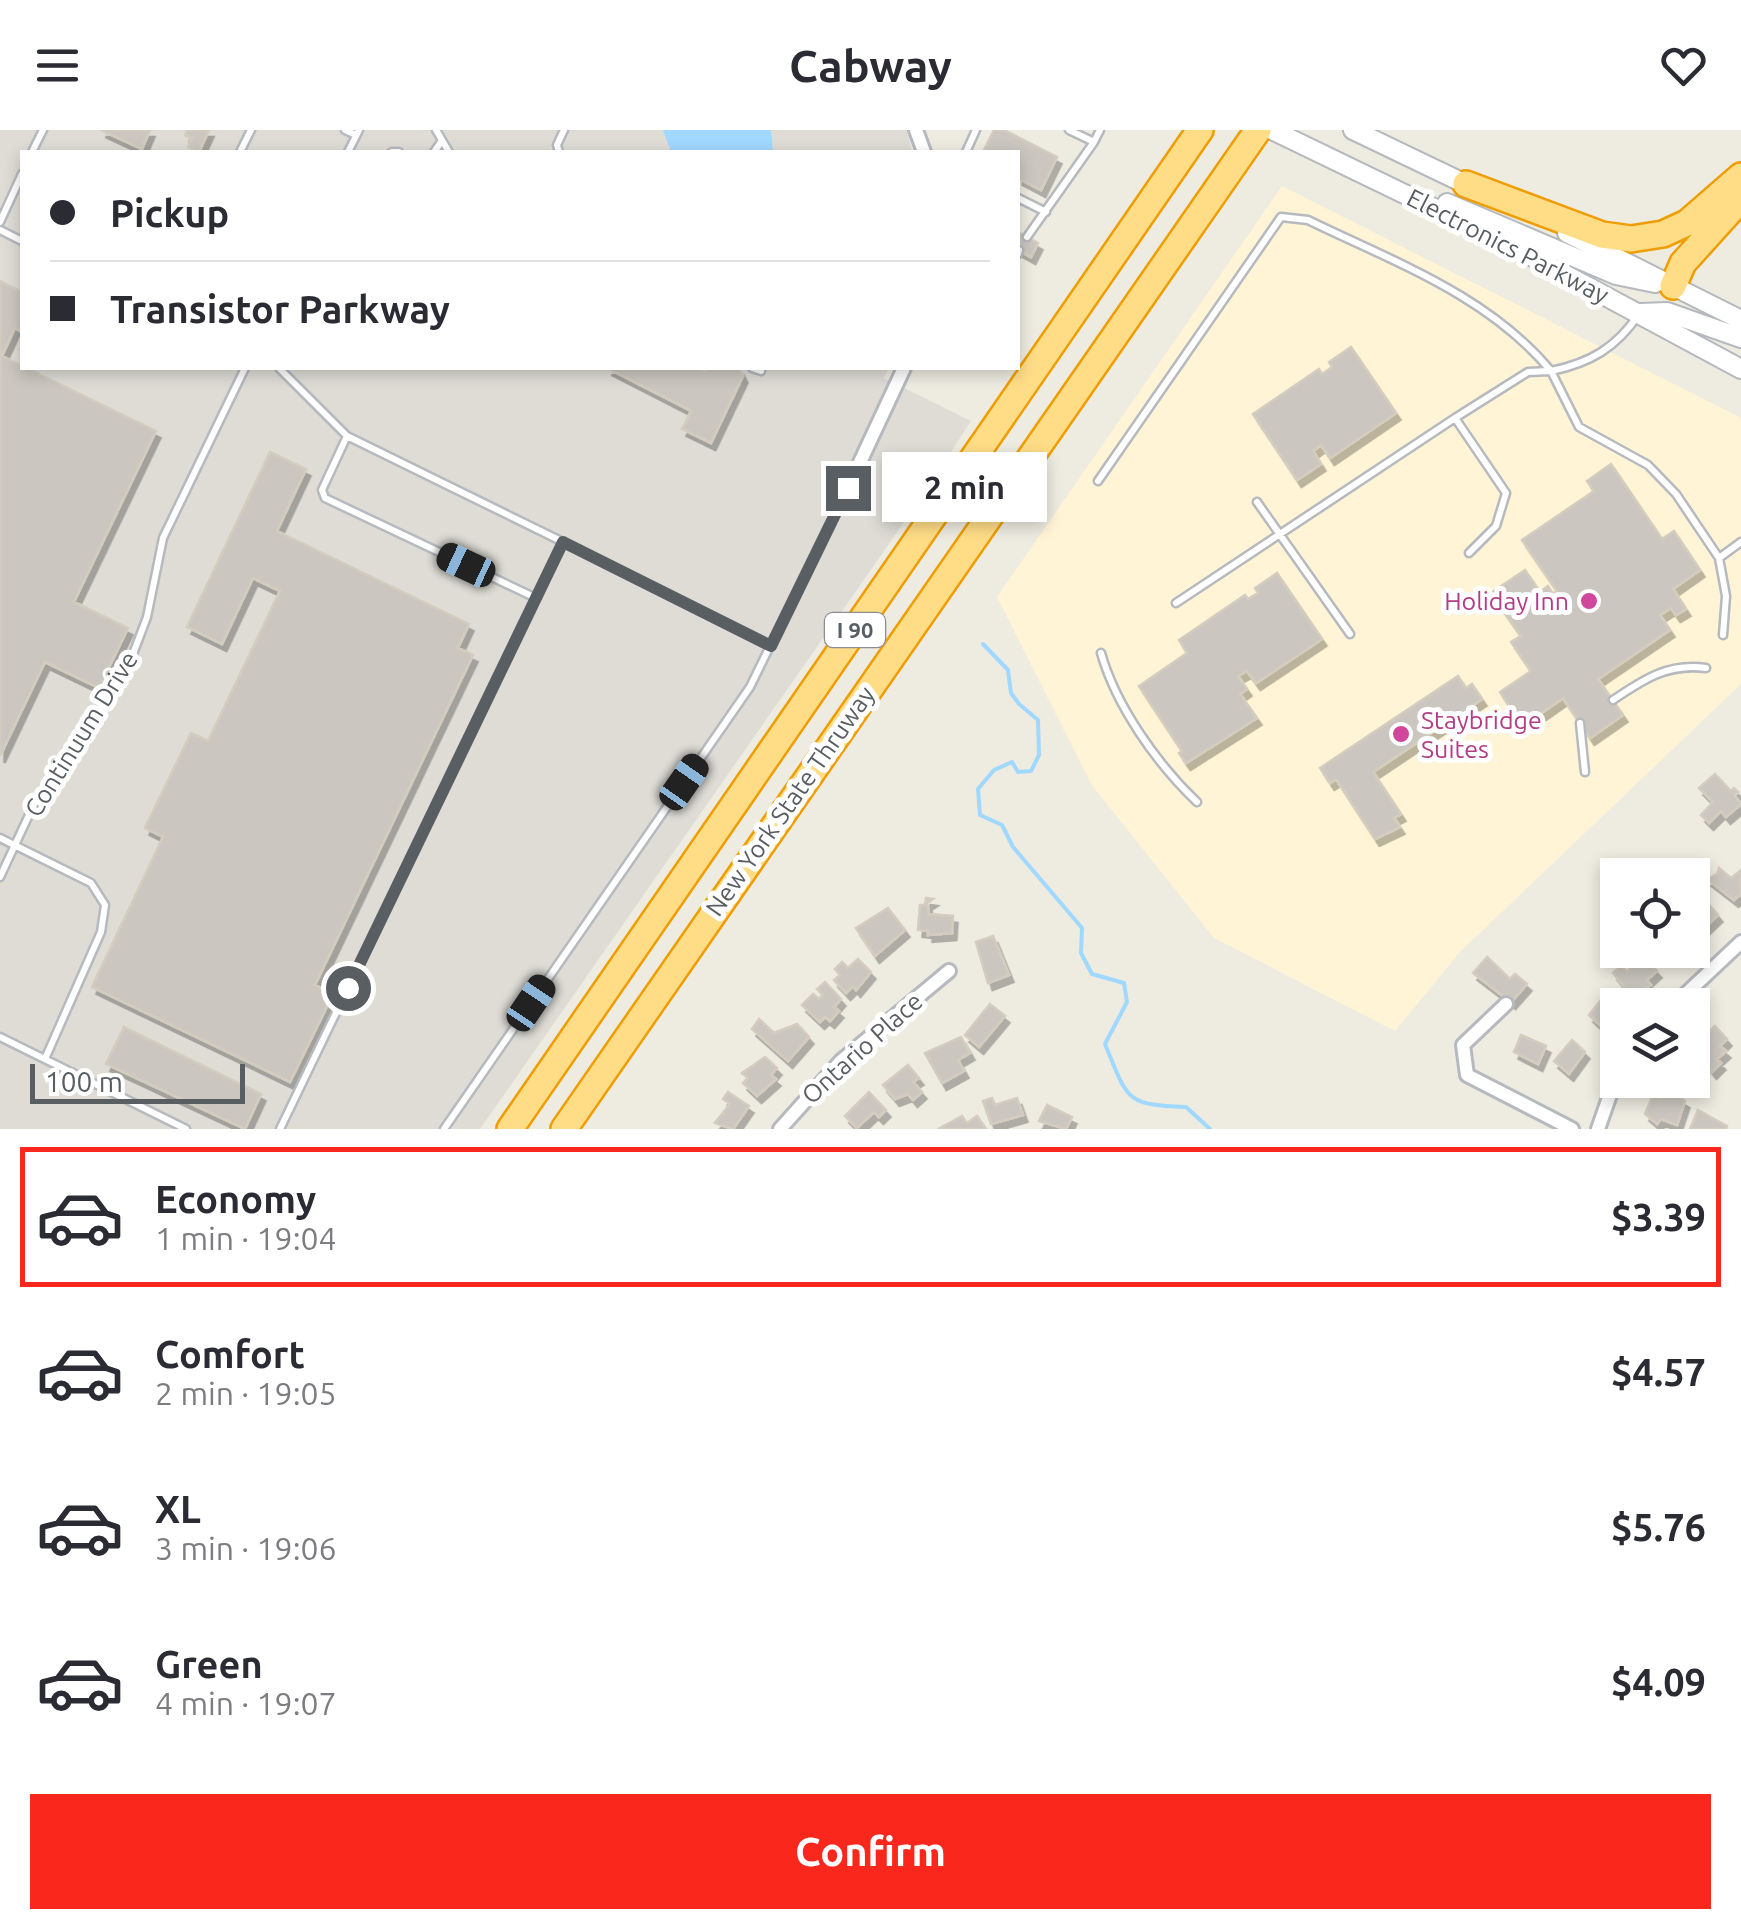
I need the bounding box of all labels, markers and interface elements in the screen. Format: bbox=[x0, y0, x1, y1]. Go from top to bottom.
icon: menu bbox=[30, 38, 85, 93]
icon: heart bbox=[1656, 38, 1711, 93]
text: Cabway bbox=[789, 40, 952, 91]
street label: Electronics Parkway bbox=[1403, 183, 1613, 309]
text: Pickup bbox=[110, 192, 229, 234]
text: Transistor Parkway bbox=[110, 288, 450, 330]
callout: 2 min bbox=[883, 453, 1048, 523]
route end bbox=[826, 466, 871, 511]
text: 2 min bbox=[924, 469, 1005, 505]
car bbox=[432, 539, 500, 591]
place label: Holiday Inn bbox=[1444, 587, 1569, 615]
marker: Holiday Inn bbox=[1578, 590, 1600, 612]
road number: I 90 bbox=[825, 613, 885, 647]
street label: Continuum Drive bbox=[19, 646, 143, 822]
street label: New York State Thruway bbox=[700, 681, 880, 921]
place label: Staybridge Suites bbox=[1421, 706, 1542, 763]
marker: Staybridge Suites bbox=[1390, 723, 1412, 745]
car bbox=[655, 749, 713, 815]
map controls bbox=[1600, 858, 1710, 1098]
button: locate bbox=[1600, 858, 1710, 968]
route start bbox=[326, 966, 371, 1011]
car bbox=[502, 970, 560, 1036]
street label: Ontario Place bbox=[796, 987, 928, 1109]
button: layers bbox=[1600, 988, 1710, 1098]
scale bar bbox=[30, 1059, 245, 1104]
text: 100 m bbox=[45, 1066, 123, 1097]
icon: car bbox=[35, 1172, 125, 1262]
text: Economy bbox=[155, 1178, 316, 1220]
text: $3.39 bbox=[1611, 1196, 1706, 1238]
text: 1 min · 19:04 bbox=[155, 1220, 337, 1256]
icon: car bbox=[35, 1327, 125, 1417]
text: Comfort bbox=[155, 1333, 305, 1375]
text: $4.57 bbox=[1611, 1351, 1706, 1393]
text: 2 min · 19:05 bbox=[155, 1375, 337, 1411]
icon: car bbox=[35, 1482, 125, 1572]
text: XL bbox=[155, 1488, 201, 1530]
text: $5.76 bbox=[1611, 1506, 1706, 1548]
text: 3 min · 19:06 bbox=[155, 1530, 337, 1566]
icon: car bbox=[35, 1637, 125, 1727]
text: Green bbox=[155, 1643, 263, 1685]
text: $4.09 bbox=[1611, 1661, 1706, 1703]
text: 4 min · 19:07 bbox=[155, 1685, 337, 1721]
button: Confirm bbox=[30, 1794, 1711, 1909]

